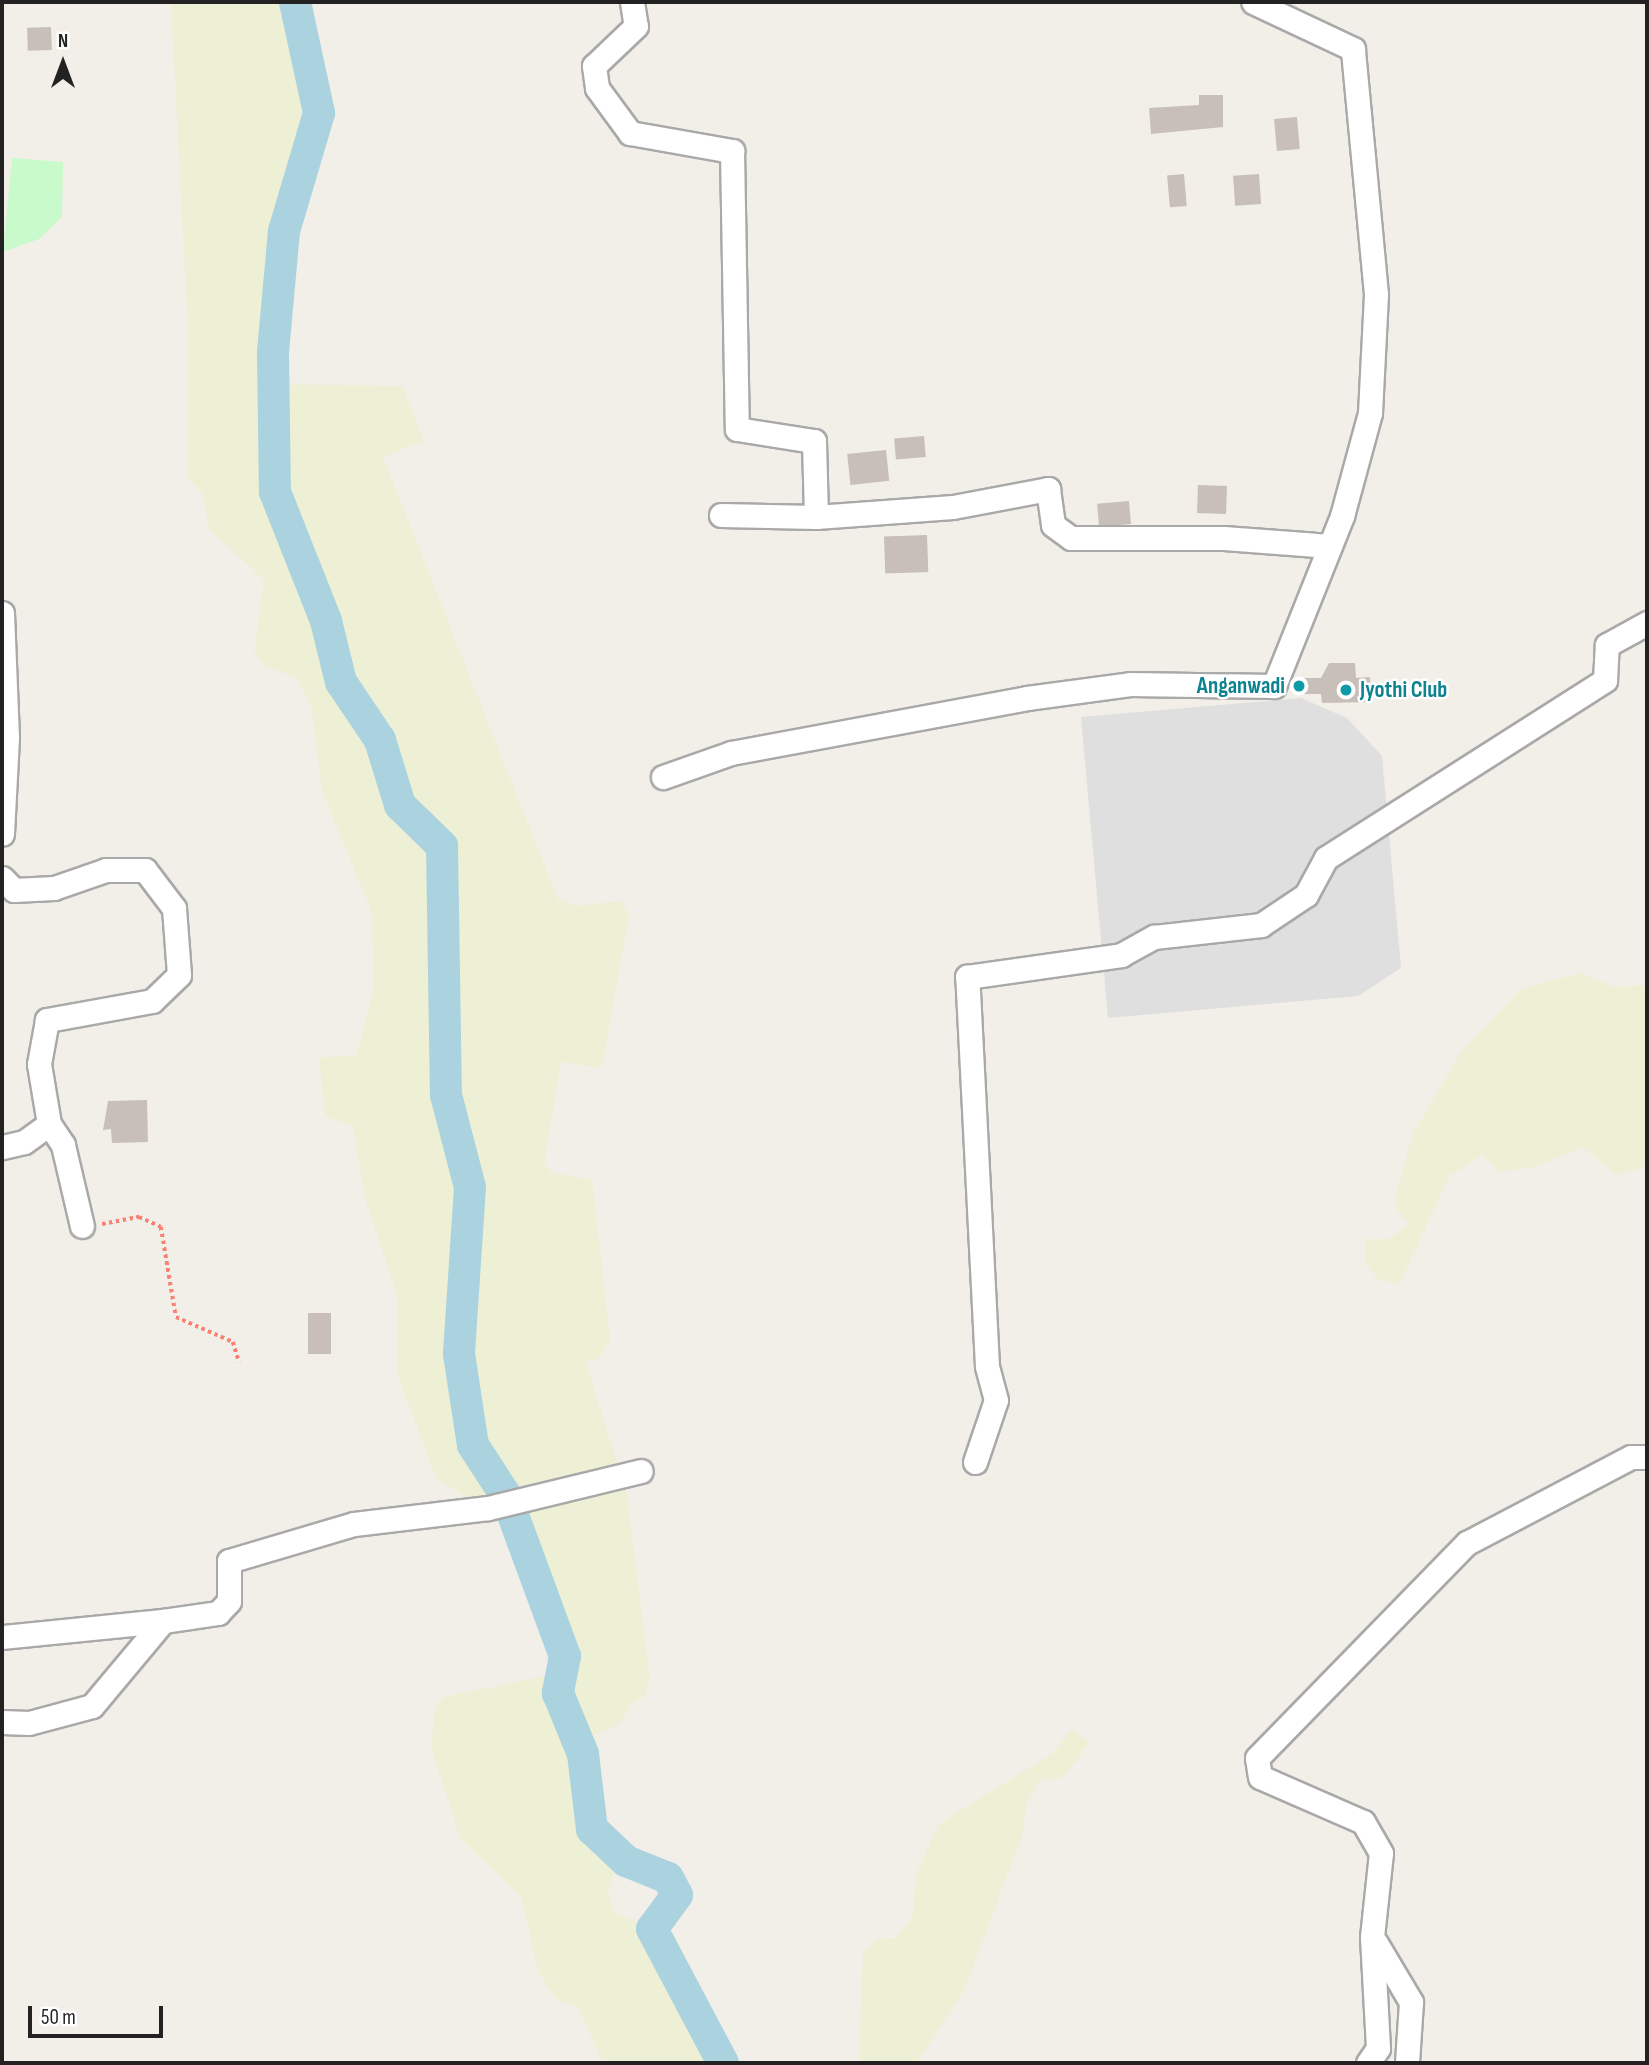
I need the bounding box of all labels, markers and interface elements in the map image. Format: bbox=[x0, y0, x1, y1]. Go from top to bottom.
north arrow bbox=[28, 28, 98, 98]
text: N bbox=[58, 30, 68, 53]
place label: Anganwadi bbox=[1197, 672, 1285, 700]
place label: Jyothi Club bbox=[1360, 676, 1447, 704]
marker: Anganwadi bbox=[1291, 678, 1307, 694]
marker: Jyothi Club bbox=[1338, 682, 1354, 698]
scale bar bbox=[32, 1992, 166, 2036]
text: 50 m bbox=[41, 2005, 76, 2030]

